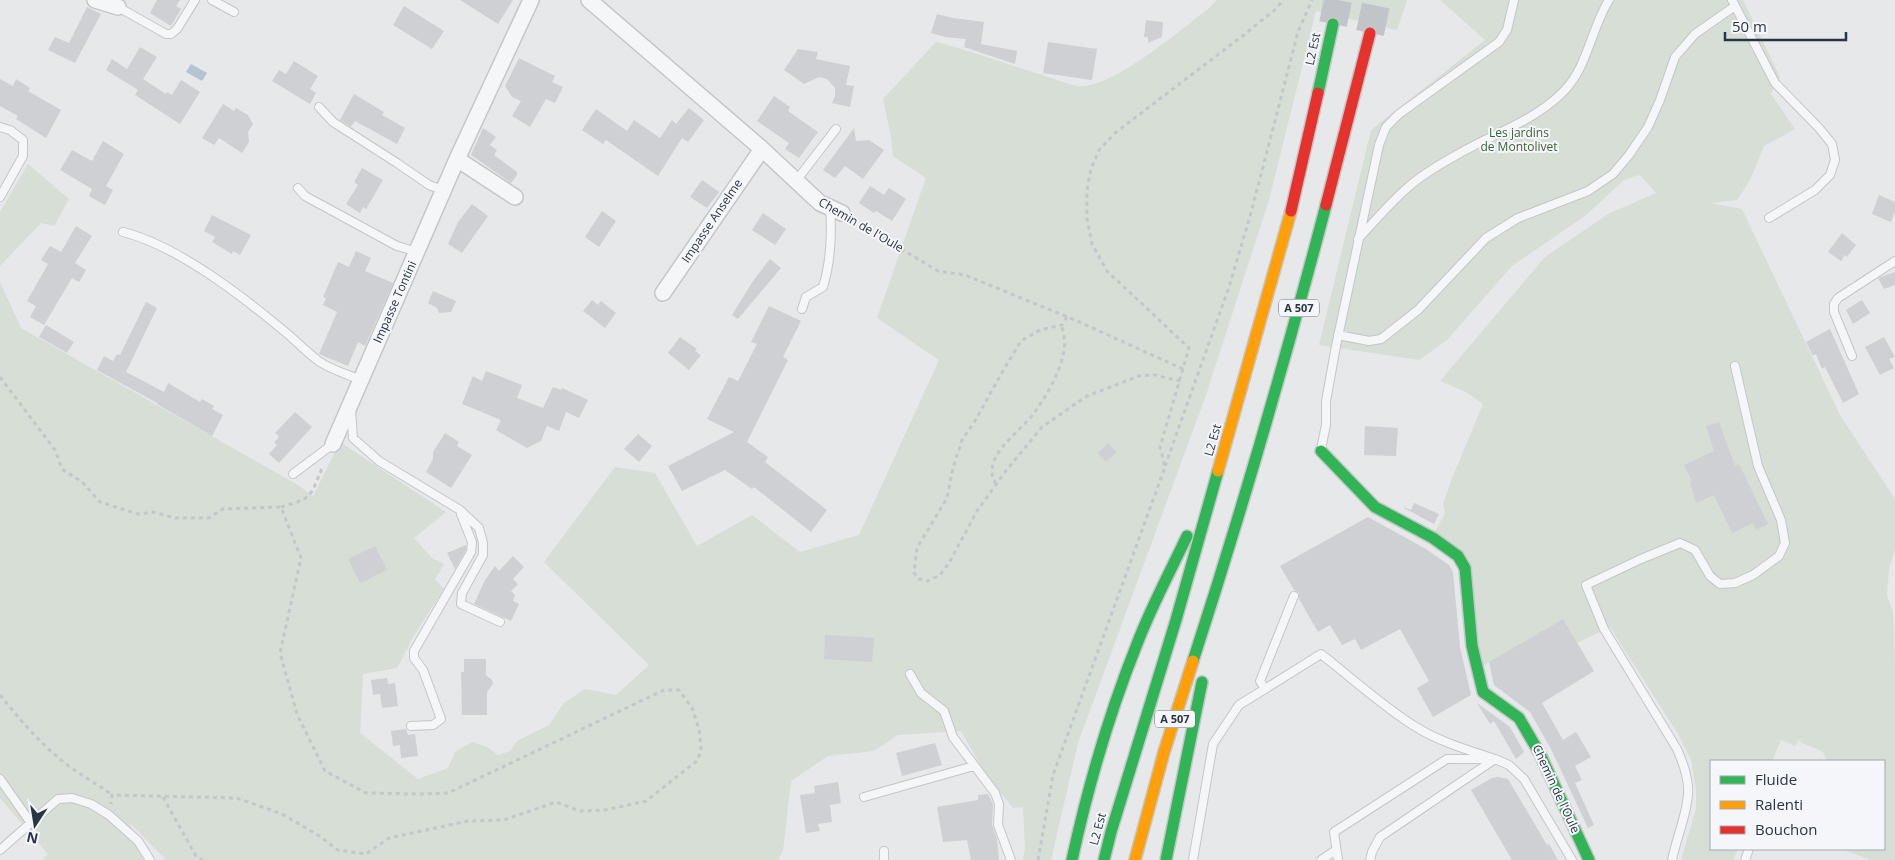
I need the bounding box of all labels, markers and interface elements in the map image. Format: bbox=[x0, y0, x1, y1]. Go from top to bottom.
scale bar bbox=[1725, 10, 1846, 42]
text: 50 m bbox=[1732, 16, 1767, 36]
street label: L2 Est bbox=[1301, 31, 1324, 67]
park label: Les jardins de Montolivet bbox=[1480, 124, 1558, 155]
street label: Impasse Anselme bbox=[677, 175, 746, 266]
street label: Chemin de l'Oule bbox=[816, 193, 907, 256]
street label: Impasse Tontini bbox=[369, 258, 420, 346]
road number: A 507 bbox=[1279, 300, 1319, 316]
street label: L2 Est bbox=[1200, 422, 1225, 458]
road number: A 507 bbox=[1155, 711, 1195, 728]
street label: Chemin de l'Oule bbox=[1529, 742, 1584, 836]
legend bbox=[1710, 760, 1885, 850]
text: Fluide bbox=[1755, 769, 1797, 789]
text: Ralenti bbox=[1755, 794, 1803, 814]
north arrow bbox=[10, 800, 60, 850]
street label: L2 Est bbox=[1085, 811, 1110, 847]
text: Bouchon bbox=[1755, 819, 1818, 839]
text: N bbox=[25, 828, 40, 849]

